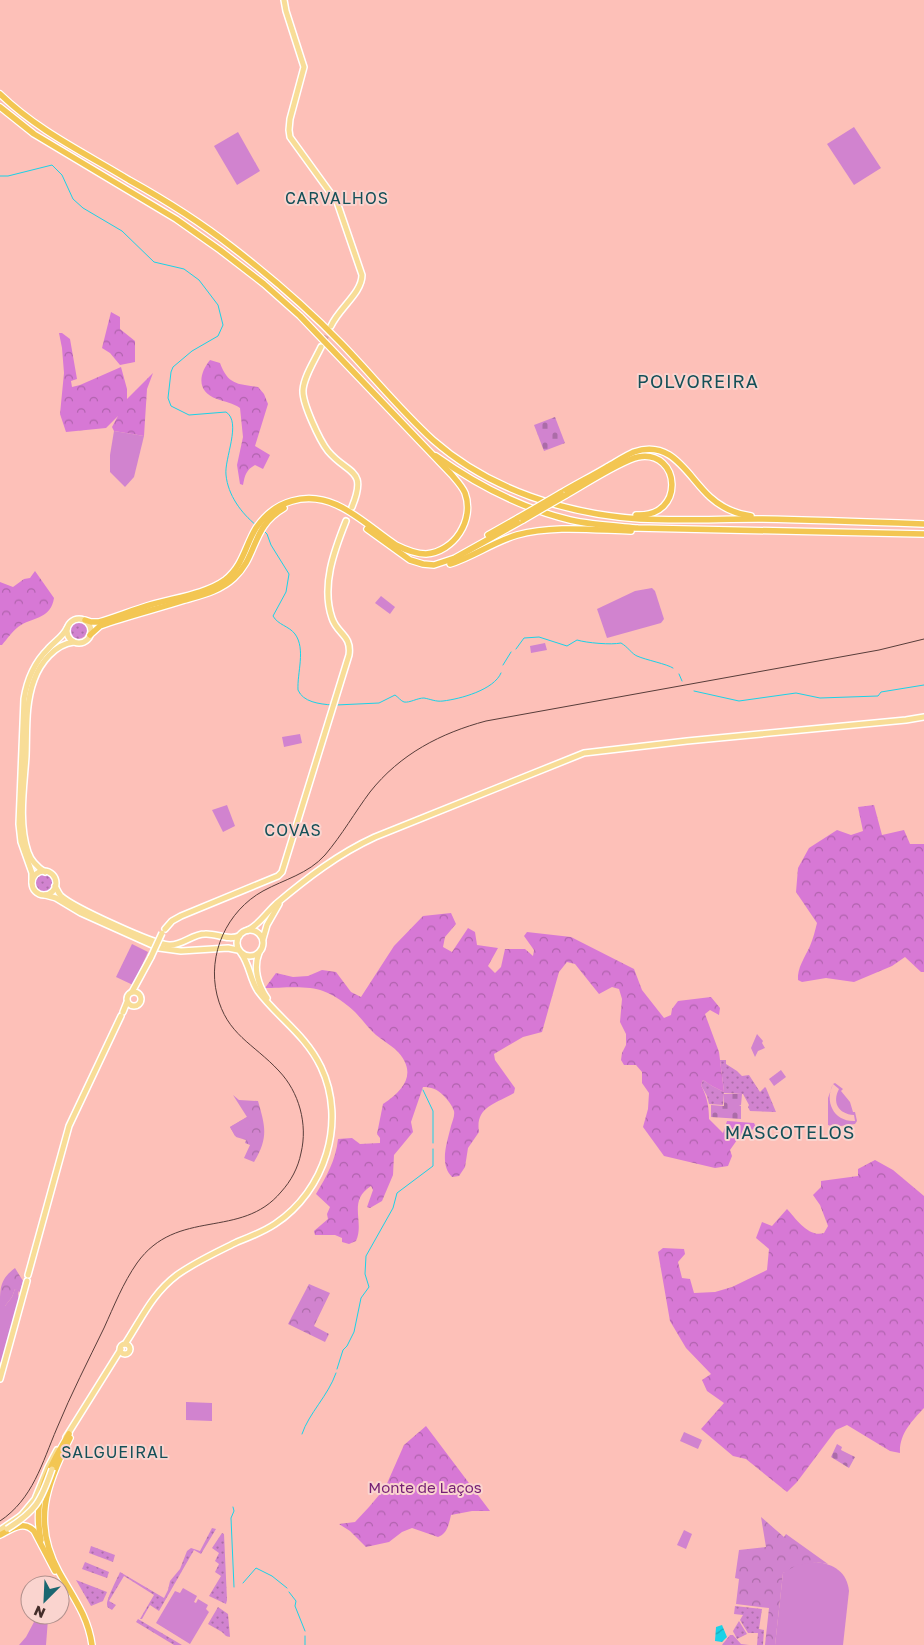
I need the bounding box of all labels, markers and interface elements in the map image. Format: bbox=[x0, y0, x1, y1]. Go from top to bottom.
district label: CARVALHOS bbox=[285, 188, 389, 208]
district label: POLVOREIRA bbox=[637, 370, 759, 392]
district label: COVAS bbox=[264, 820, 322, 840]
district label: MASCOTELOS bbox=[725, 1121, 855, 1143]
district label: SALGUEIRAL bbox=[61, 1442, 169, 1462]
park label: Monte de Laços bbox=[368, 1478, 482, 1496]
north arrow bbox=[20, 1575, 70, 1625]
text: N bbox=[31, 1602, 48, 1622]

